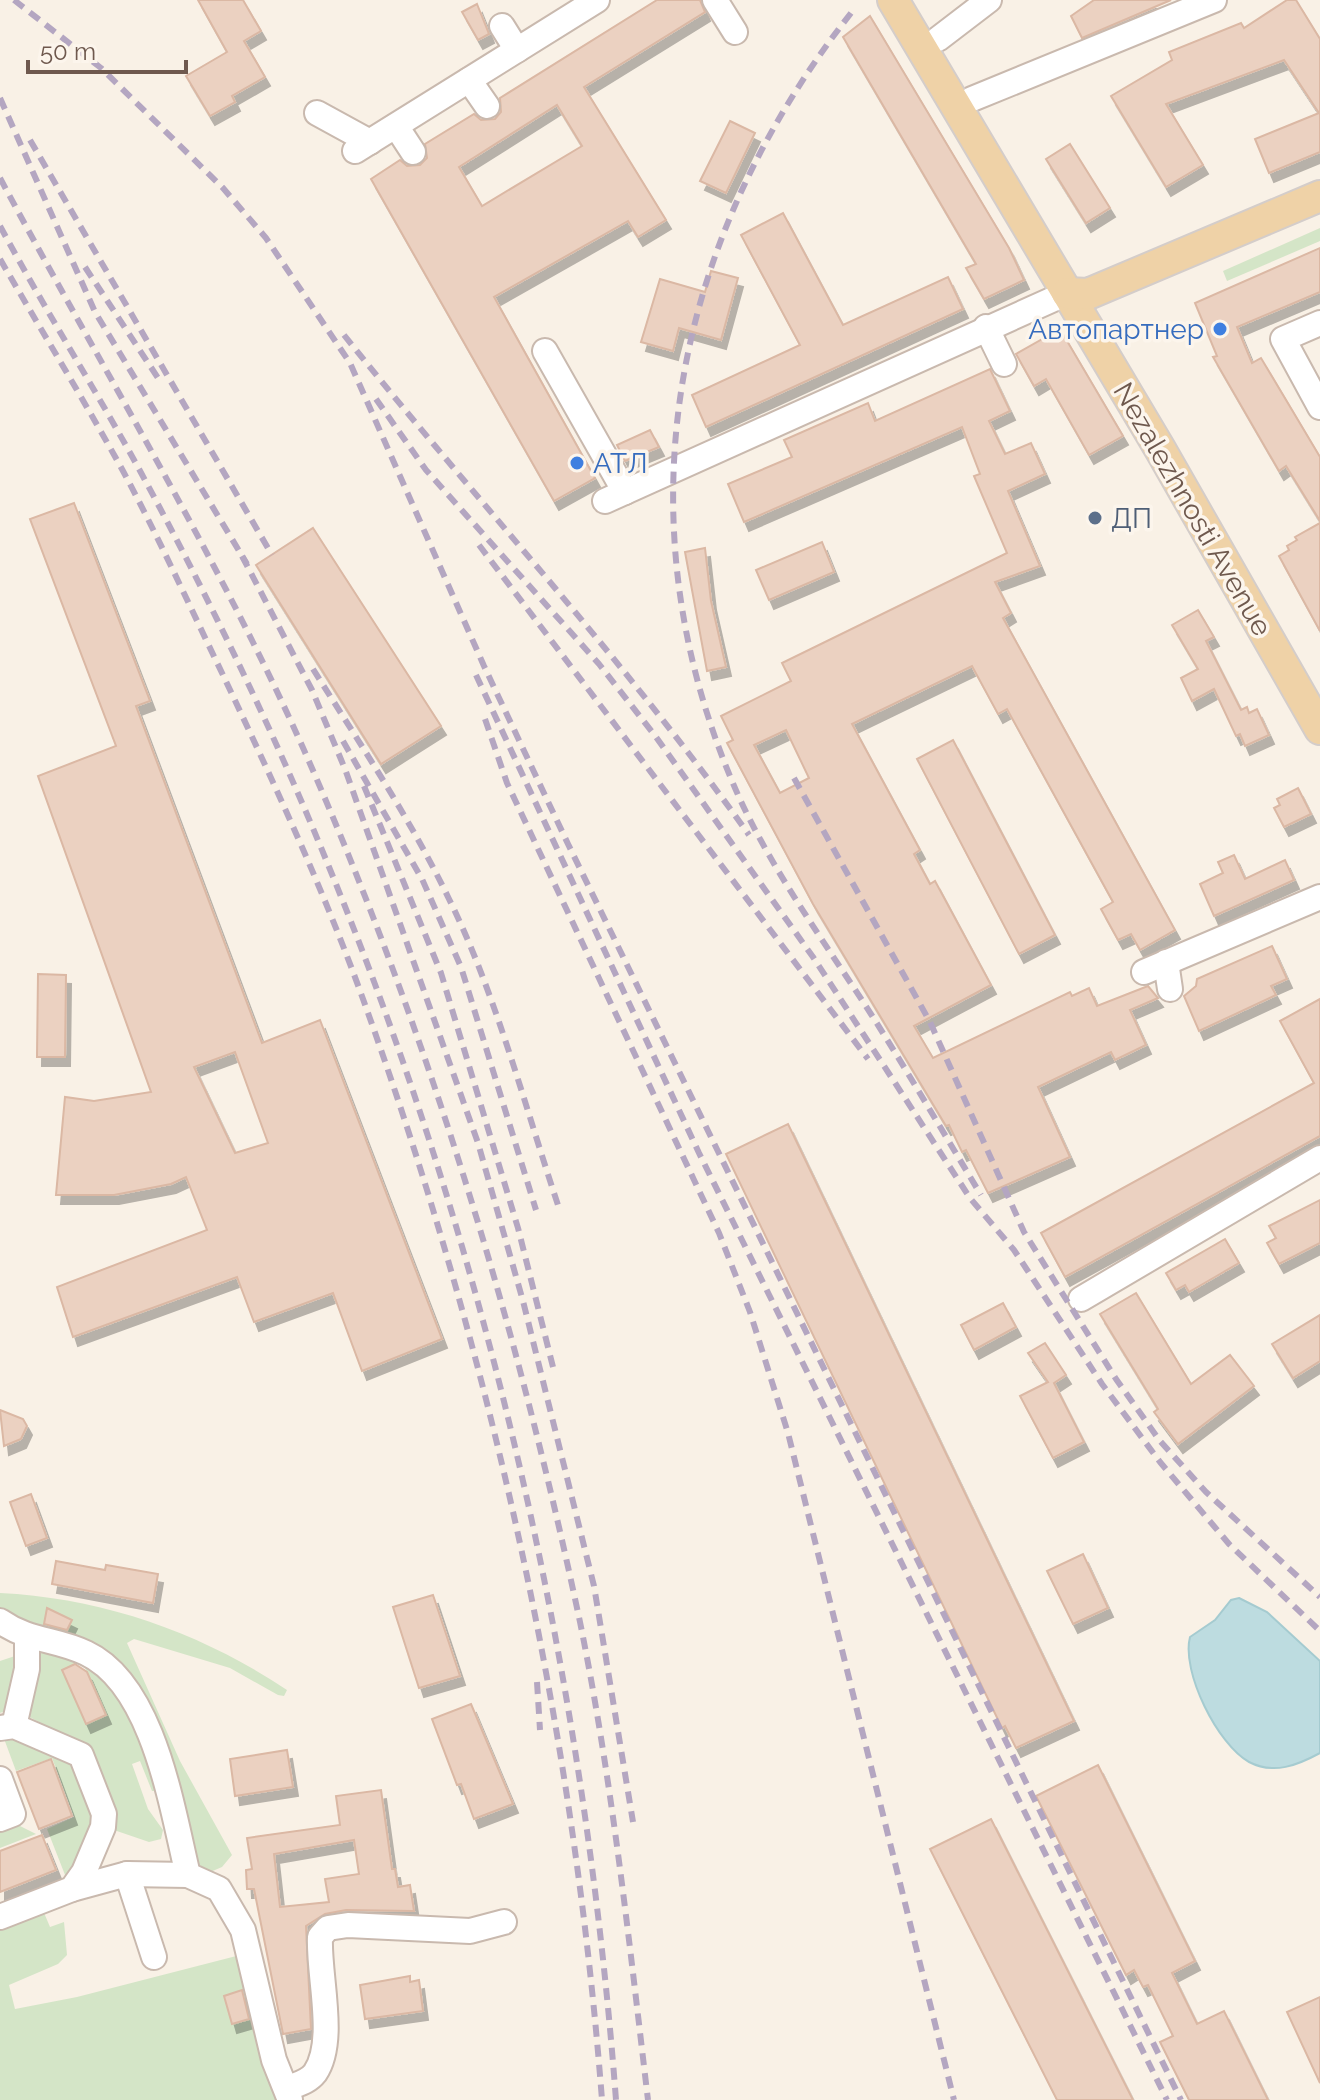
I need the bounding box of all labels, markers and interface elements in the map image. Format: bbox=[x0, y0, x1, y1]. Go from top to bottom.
scale bar bbox=[28, 24, 186, 74]
text: 50 m bbox=[40, 37, 96, 66]
place label: Автопартнер bbox=[1028, 313, 1204, 346]
marker: Автопартнер bbox=[1211, 320, 1229, 338]
street label: Nezalezhnosti Avenue bbox=[1106, 377, 1279, 642]
place label: АТЛ bbox=[593, 447, 647, 480]
marker: АТЛ bbox=[568, 454, 586, 472]
place label: ДП bbox=[1111, 502, 1152, 535]
marker: ДП bbox=[1086, 509, 1104, 527]

